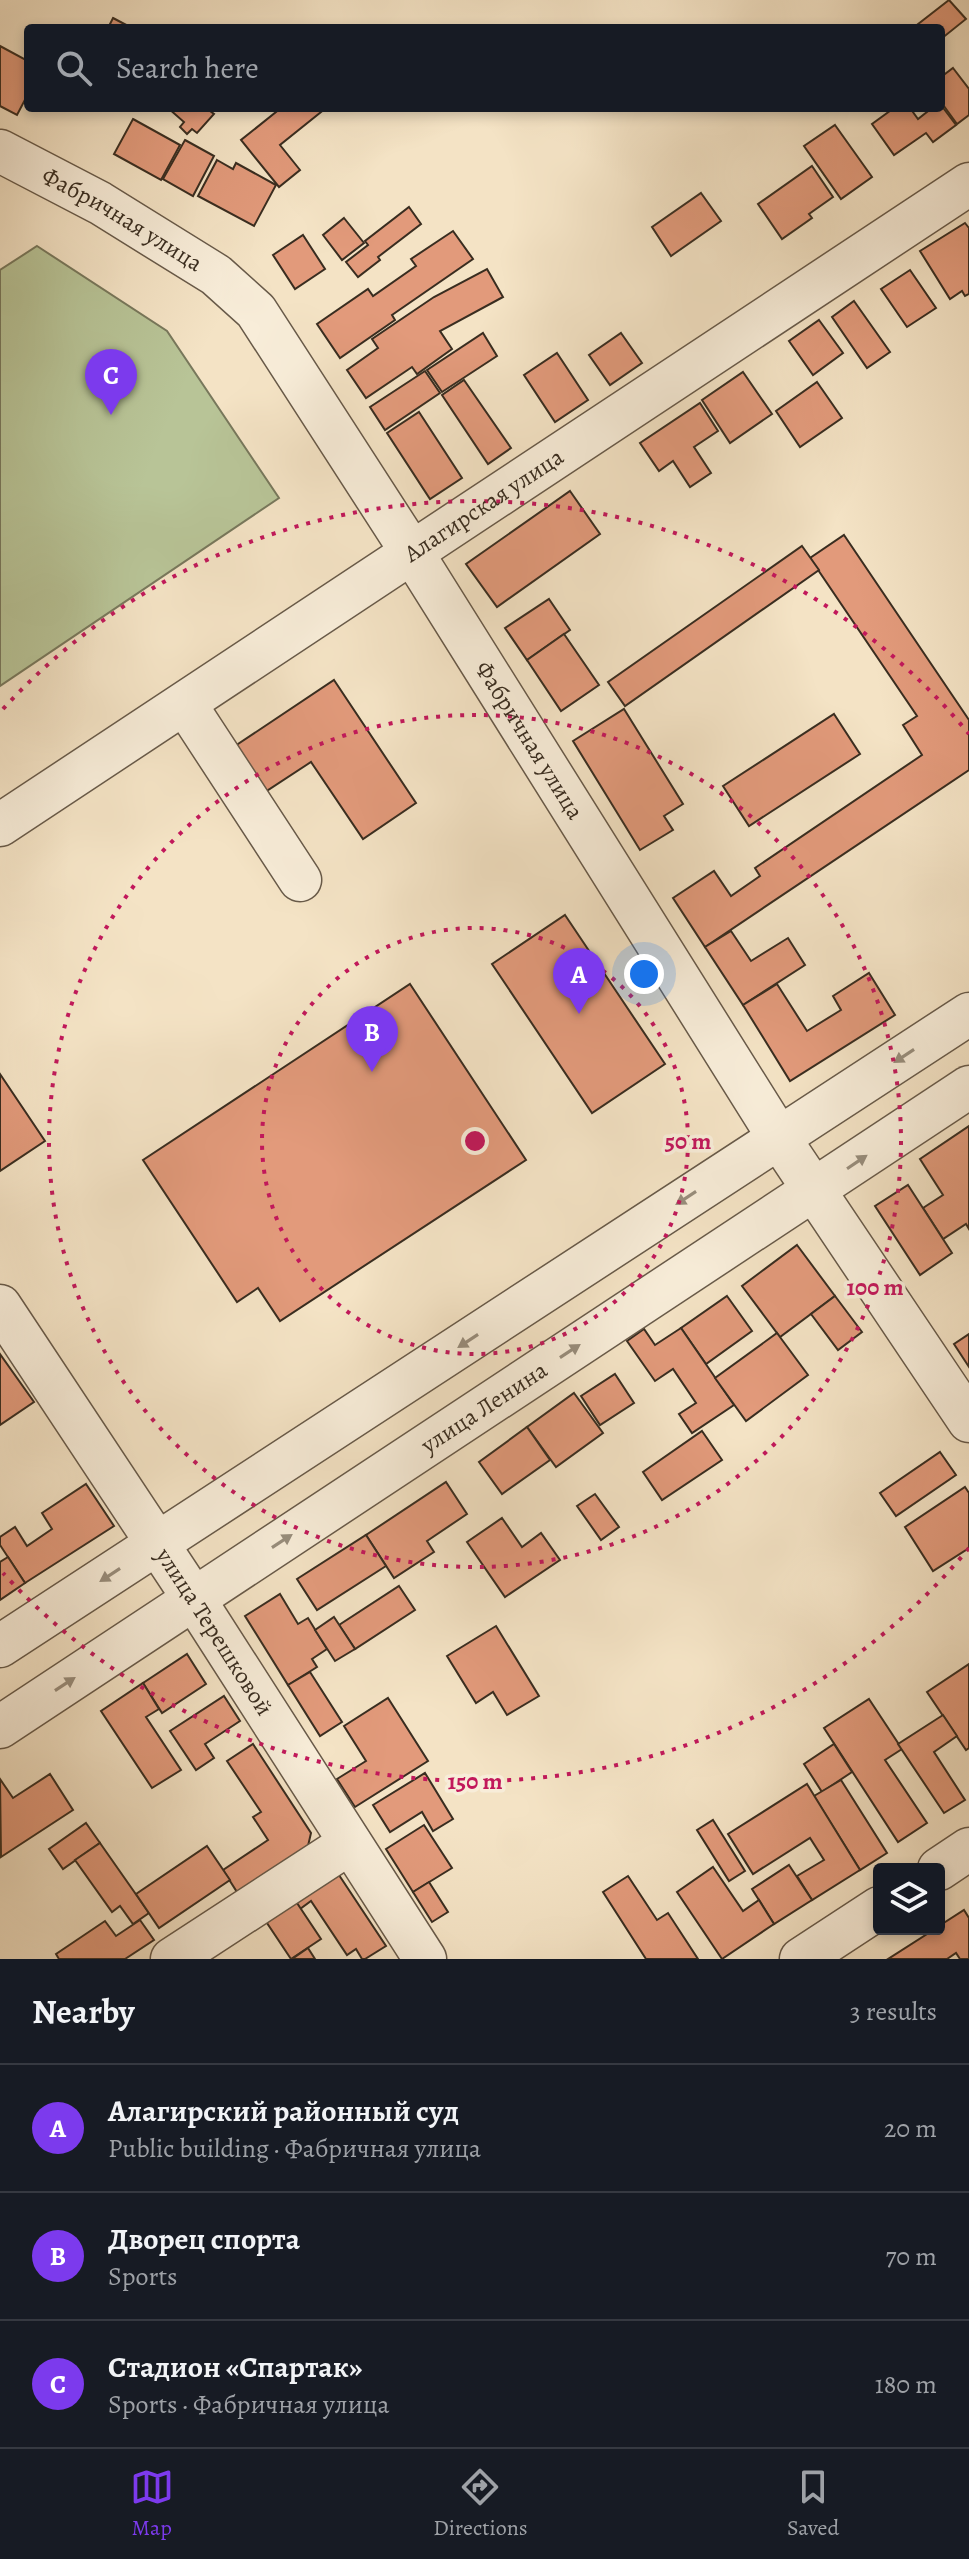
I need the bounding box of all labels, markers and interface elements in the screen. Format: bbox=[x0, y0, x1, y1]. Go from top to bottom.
search box bbox=[24, 24, 945, 112]
icon: search bbox=[52, 46, 96, 90]
text: Search here bbox=[116, 48, 259, 88]
street label: Фабричная улица bbox=[36, 160, 209, 279]
pin: C bbox=[85, 349, 137, 415]
street label: Алагирская улица bbox=[397, 441, 570, 570]
street label: Фабричная улица bbox=[468, 655, 591, 826]
pin: A bbox=[553, 948, 605, 1014]
your location bbox=[624, 954, 664, 994]
pin: B bbox=[346, 1006, 398, 1072]
one-way arrow bbox=[893, 1049, 914, 1064]
text: 50 m bbox=[665, 1125, 711, 1157]
centre of rings bbox=[461, 1127, 489, 1155]
one-way arrow bbox=[846, 1155, 867, 1170]
one-way arrow bbox=[675, 1191, 696, 1206]
text: 100 m bbox=[846, 1271, 904, 1303]
one-way arrow bbox=[457, 1333, 479, 1347]
one-way arrow bbox=[559, 1344, 580, 1359]
street label: улица Ленина bbox=[414, 1354, 553, 1461]
one-way arrow bbox=[272, 1533, 293, 1548]
street label: улица Терешковой bbox=[148, 1541, 281, 1722]
one-way arrow bbox=[99, 1567, 121, 1581]
one-way arrow bbox=[54, 1677, 76, 1691]
text: 150 m bbox=[447, 1765, 503, 1797]
map controls bbox=[873, 1863, 945, 1935]
button: layers bbox=[873, 1863, 945, 1935]
text: Nearby bbox=[32, 1988, 135, 2035]
text: 3 results bbox=[850, 1994, 937, 2029]
text: Алагирский районный суд bbox=[108, 2091, 459, 2131]
text: A bbox=[50, 2111, 66, 2146]
text: 20 m bbox=[884, 2111, 937, 2146]
text: Public building · Фабричная улица bbox=[108, 2131, 481, 2166]
text: Дворец спорта bbox=[108, 2219, 300, 2259]
text: B bbox=[50, 2239, 66, 2274]
text: 70 m bbox=[885, 2239, 937, 2274]
text: Sports bbox=[108, 2259, 177, 2294]
text: Стадион «Спартак» bbox=[108, 2347, 362, 2387]
text: C bbox=[50, 2367, 66, 2402]
text: 180 m bbox=[875, 2367, 937, 2402]
text: Sports · Фабричная улица bbox=[108, 2387, 389, 2422]
tab: Map bbox=[130, 2465, 174, 2543]
tab: Directions bbox=[433, 2465, 528, 2543]
tab: Saved bbox=[787, 2465, 839, 2543]

